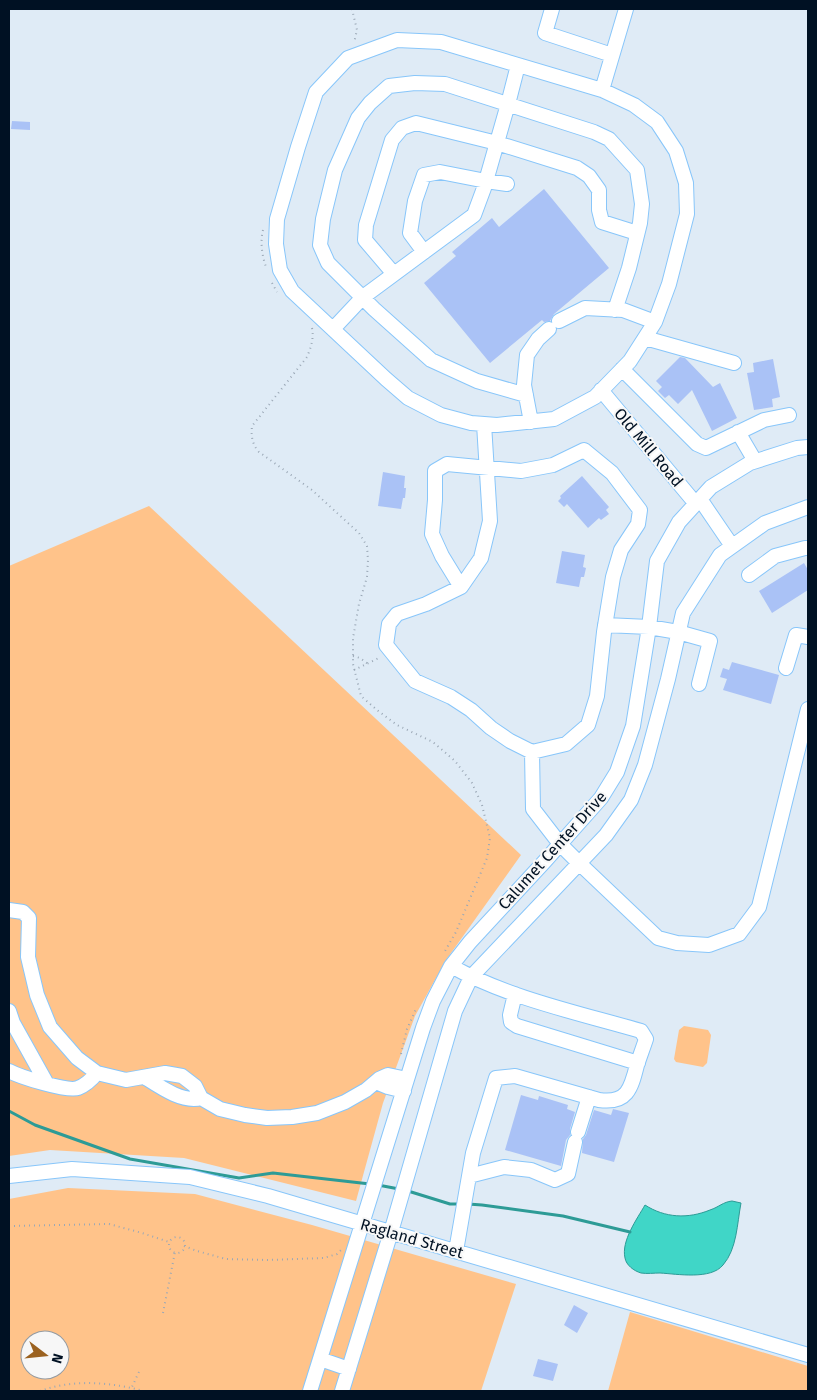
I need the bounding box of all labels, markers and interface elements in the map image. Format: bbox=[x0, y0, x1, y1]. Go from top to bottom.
street label: Old Mill Road bbox=[610, 404, 687, 491]
street label: Calumet Center Drive bbox=[494, 787, 611, 913]
street label: Ragland Street bbox=[358, 1215, 466, 1262]
north arrow bbox=[20, 1330, 70, 1380]
text: N bbox=[48, 1352, 66, 1365]

